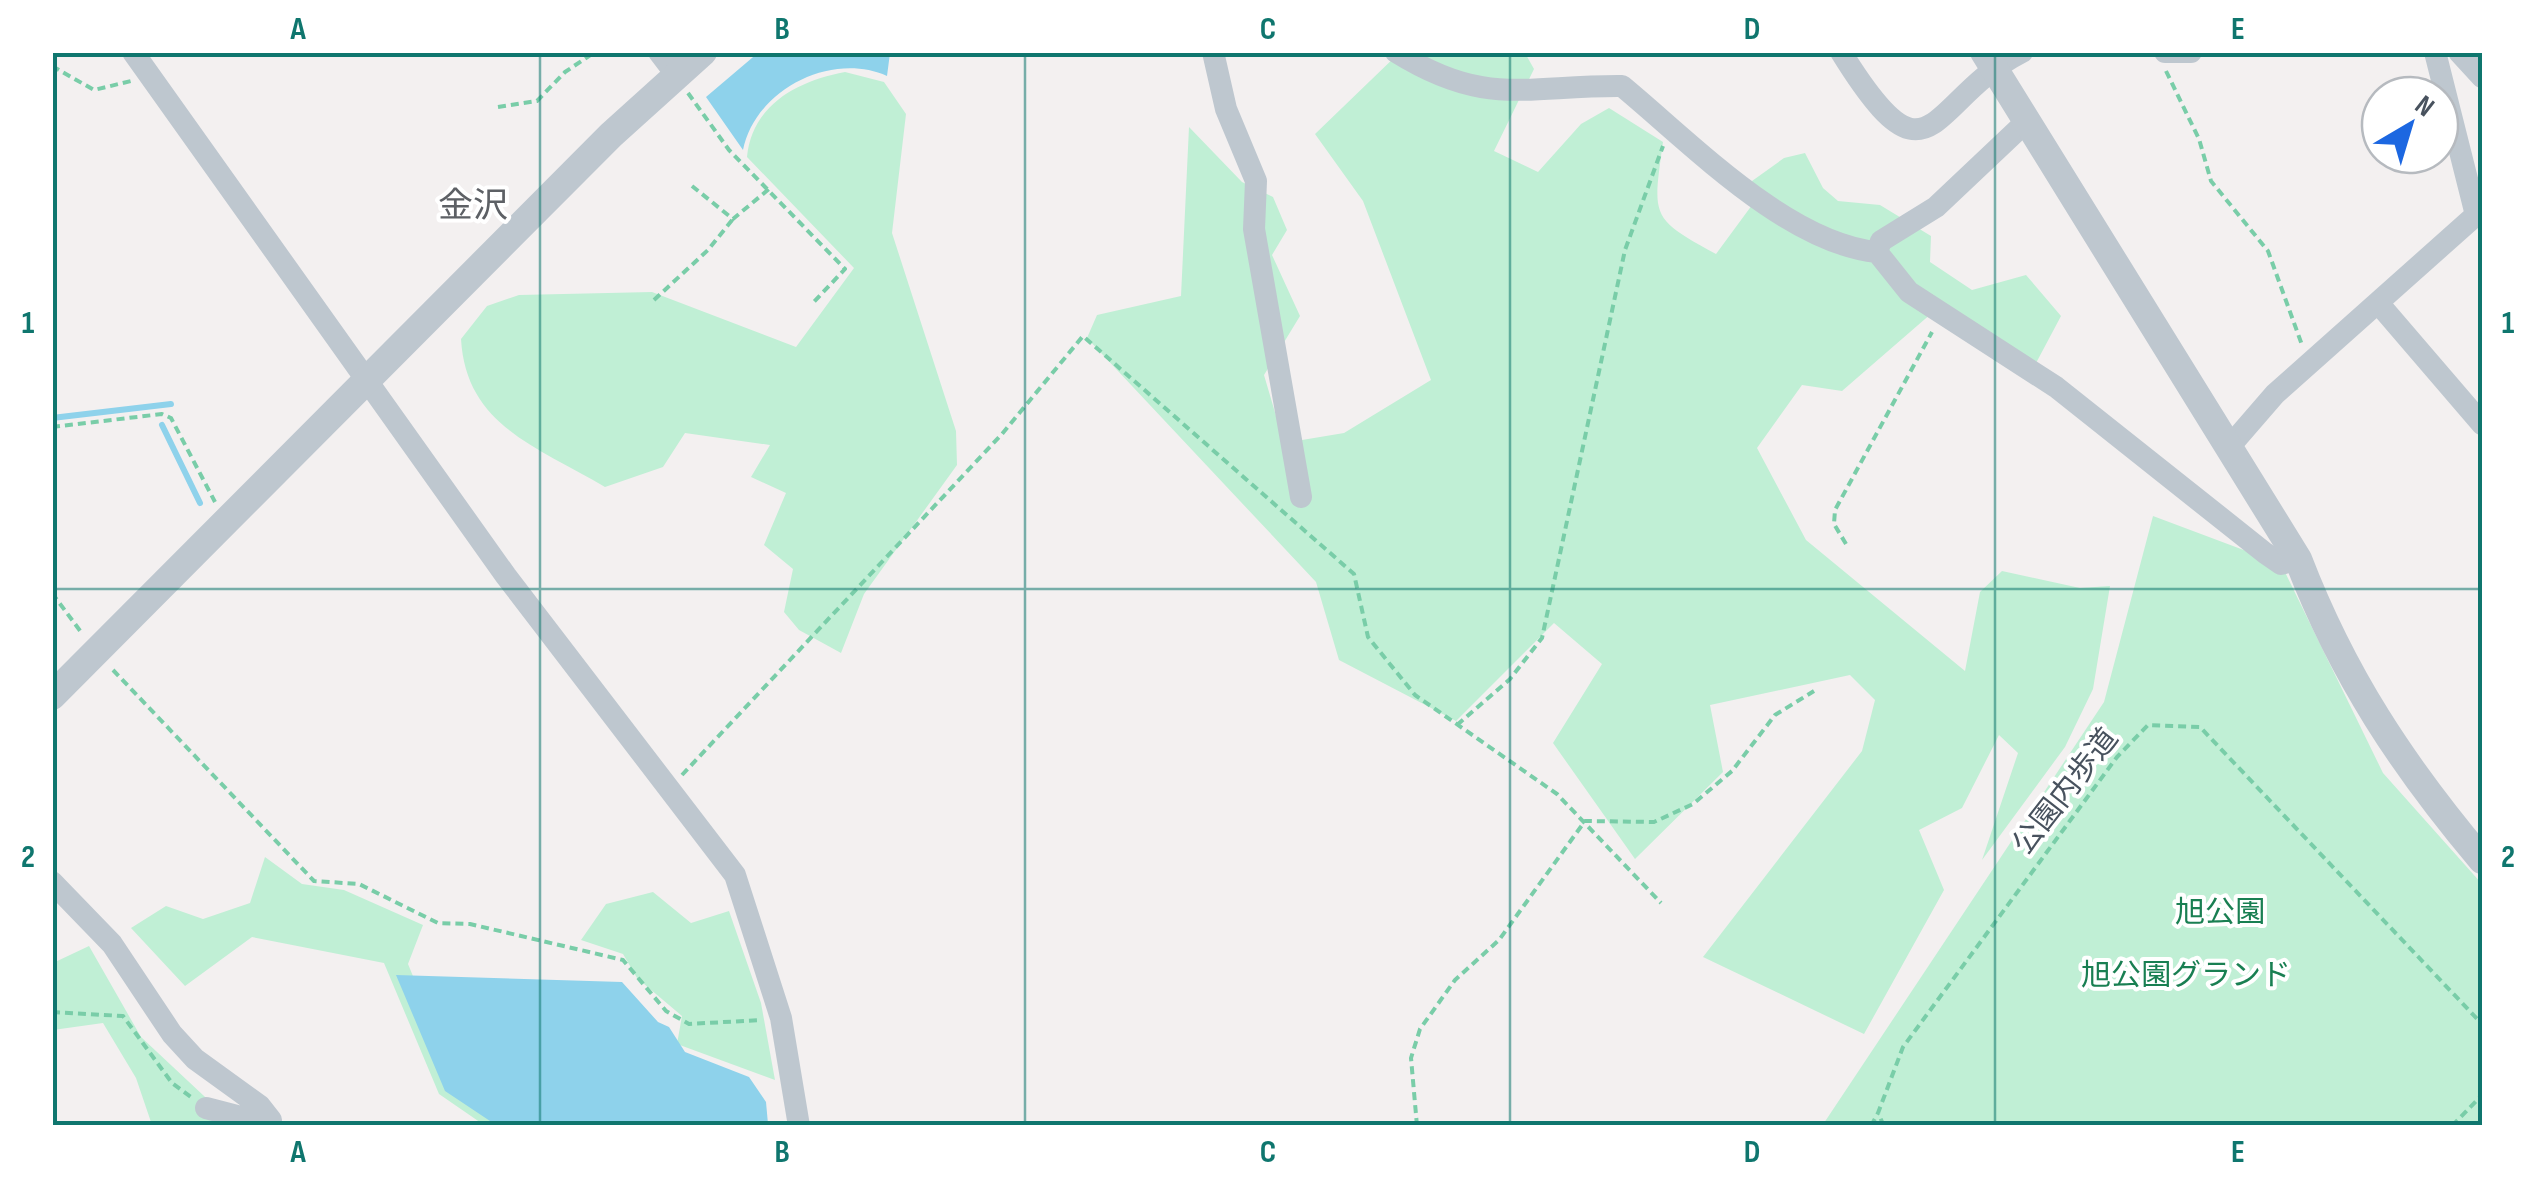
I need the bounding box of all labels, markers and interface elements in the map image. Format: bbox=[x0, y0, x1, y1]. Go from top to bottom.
text: A bbox=[289, 10, 306, 49]
text: B bbox=[774, 10, 790, 49]
text: C bbox=[1260, 10, 1276, 49]
text: D bbox=[1744, 10, 1760, 49]
text: E bbox=[2231, 10, 2245, 49]
north arrow bbox=[2360, 75, 2460, 175]
text: N bbox=[2408, 89, 2441, 124]
district label: 金沢 bbox=[438, 185, 508, 228]
text: 1 bbox=[22, 304, 35, 343]
text: 1 bbox=[2502, 304, 2515, 343]
street label: 公園内歩道 bbox=[2005, 721, 2126, 862]
text: 2 bbox=[21, 838, 35, 877]
text: 2 bbox=[2501, 838, 2515, 877]
park label: 旭公園 bbox=[2175, 895, 2265, 931]
park label: 旭公園グランド bbox=[2081, 958, 2291, 994]
text: A bbox=[289, 1133, 306, 1172]
text: B bbox=[774, 1133, 790, 1172]
text: C bbox=[1260, 1133, 1276, 1172]
text: D bbox=[1744, 1133, 1760, 1172]
text: E bbox=[2231, 1133, 2245, 1172]

